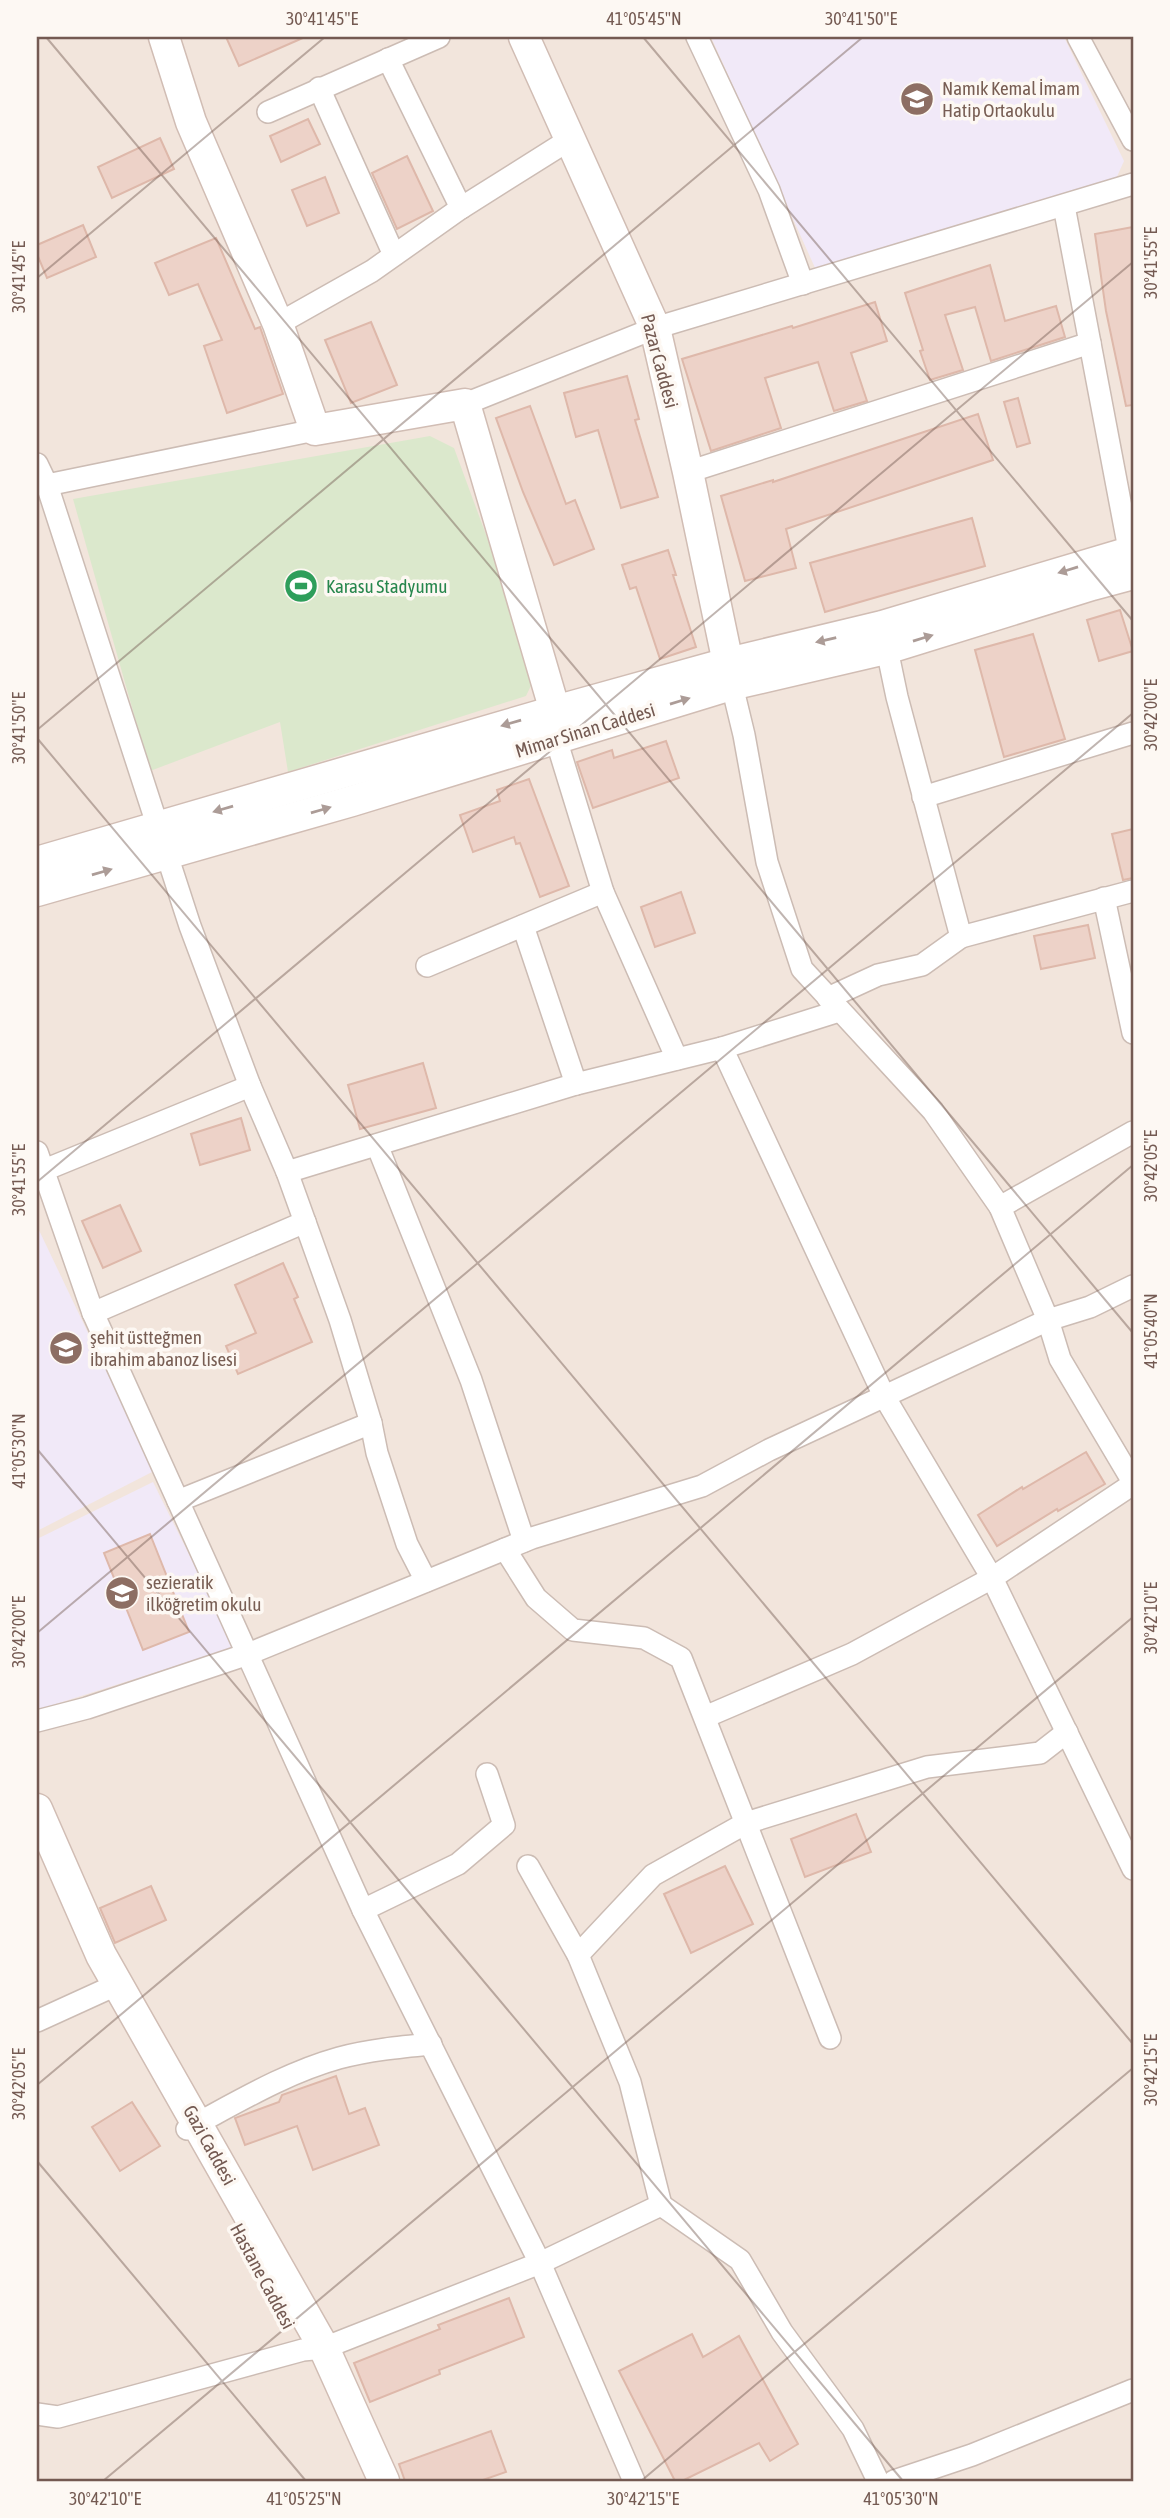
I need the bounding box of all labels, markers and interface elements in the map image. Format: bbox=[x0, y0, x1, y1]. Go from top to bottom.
text: 30°41'45"E bbox=[286, 8, 358, 29]
text: 41°05'45"N bbox=[606, 8, 682, 29]
text: 30°41'50"E bbox=[825, 8, 897, 29]
place label: Namık Kemal İmam Hatip Ortaokulu bbox=[942, 77, 1080, 121]
school or university icon: Namık Kemal İmam Hatip Ortaokulu bbox=[898, 80, 936, 118]
text: 30°41'55"E bbox=[1140, 227, 1161, 299]
text: 30°41'45"E bbox=[8, 241, 29, 313]
street label: Pazar Caddesi bbox=[637, 311, 683, 411]
one-way arrow bbox=[1057, 565, 1078, 575]
sports icon: Karasu Stadyumu bbox=[282, 567, 320, 605]
place label: Karasu Stadyumu bbox=[326, 575, 447, 597]
one-way arrow bbox=[913, 632, 934, 642]
one-way arrow bbox=[815, 635, 837, 646]
text: 30°42'00"E bbox=[1140, 679, 1161, 751]
text: 30°41'50"E bbox=[8, 692, 29, 764]
one-way arrow bbox=[669, 696, 690, 706]
street label: Mimar Sinan Caddesi bbox=[512, 698, 658, 762]
one-way arrow bbox=[501, 719, 522, 729]
one-way arrow bbox=[212, 804, 233, 814]
one-way arrow bbox=[310, 804, 332, 815]
one-way arrow bbox=[92, 866, 114, 877]
text: 30°42'05"E bbox=[1140, 1130, 1161, 1202]
text: 30°41'55"E bbox=[8, 1144, 29, 1216]
text: 41°05'40"N bbox=[1140, 1293, 1161, 1369]
place label: şehit üstteğmen ibrahim abanoz lisesi bbox=[90, 1326, 237, 1370]
school or university icon: şehit üstteğmen ibrahim abanoz lisesi bbox=[47, 1329, 85, 1367]
text: 41°05'30"N bbox=[8, 1413, 29, 1489]
place label: sezieratik ilköğretim okulu bbox=[146, 1571, 262, 1615]
school or university icon: sezieratik ilköğretim okulu bbox=[103, 1574, 141, 1612]
text: 30°42'10"E bbox=[1140, 1582, 1161, 1654]
text: 30°42'00"E bbox=[8, 1596, 29, 1668]
text: 30°42'15"E bbox=[1140, 2034, 1161, 2106]
text: 30°42'05"E bbox=[8, 2048, 29, 2120]
street label: Gazi Caddesi bbox=[179, 2101, 241, 2189]
street label: Hastane Caddesi bbox=[226, 2219, 300, 2333]
text: 30°42'10"E bbox=[69, 2488, 141, 2509]
text: 41°05'25"N bbox=[266, 2488, 342, 2509]
text: 30°42'15"E bbox=[607, 2488, 679, 2509]
text: 41°05'30"N bbox=[863, 2488, 939, 2509]

